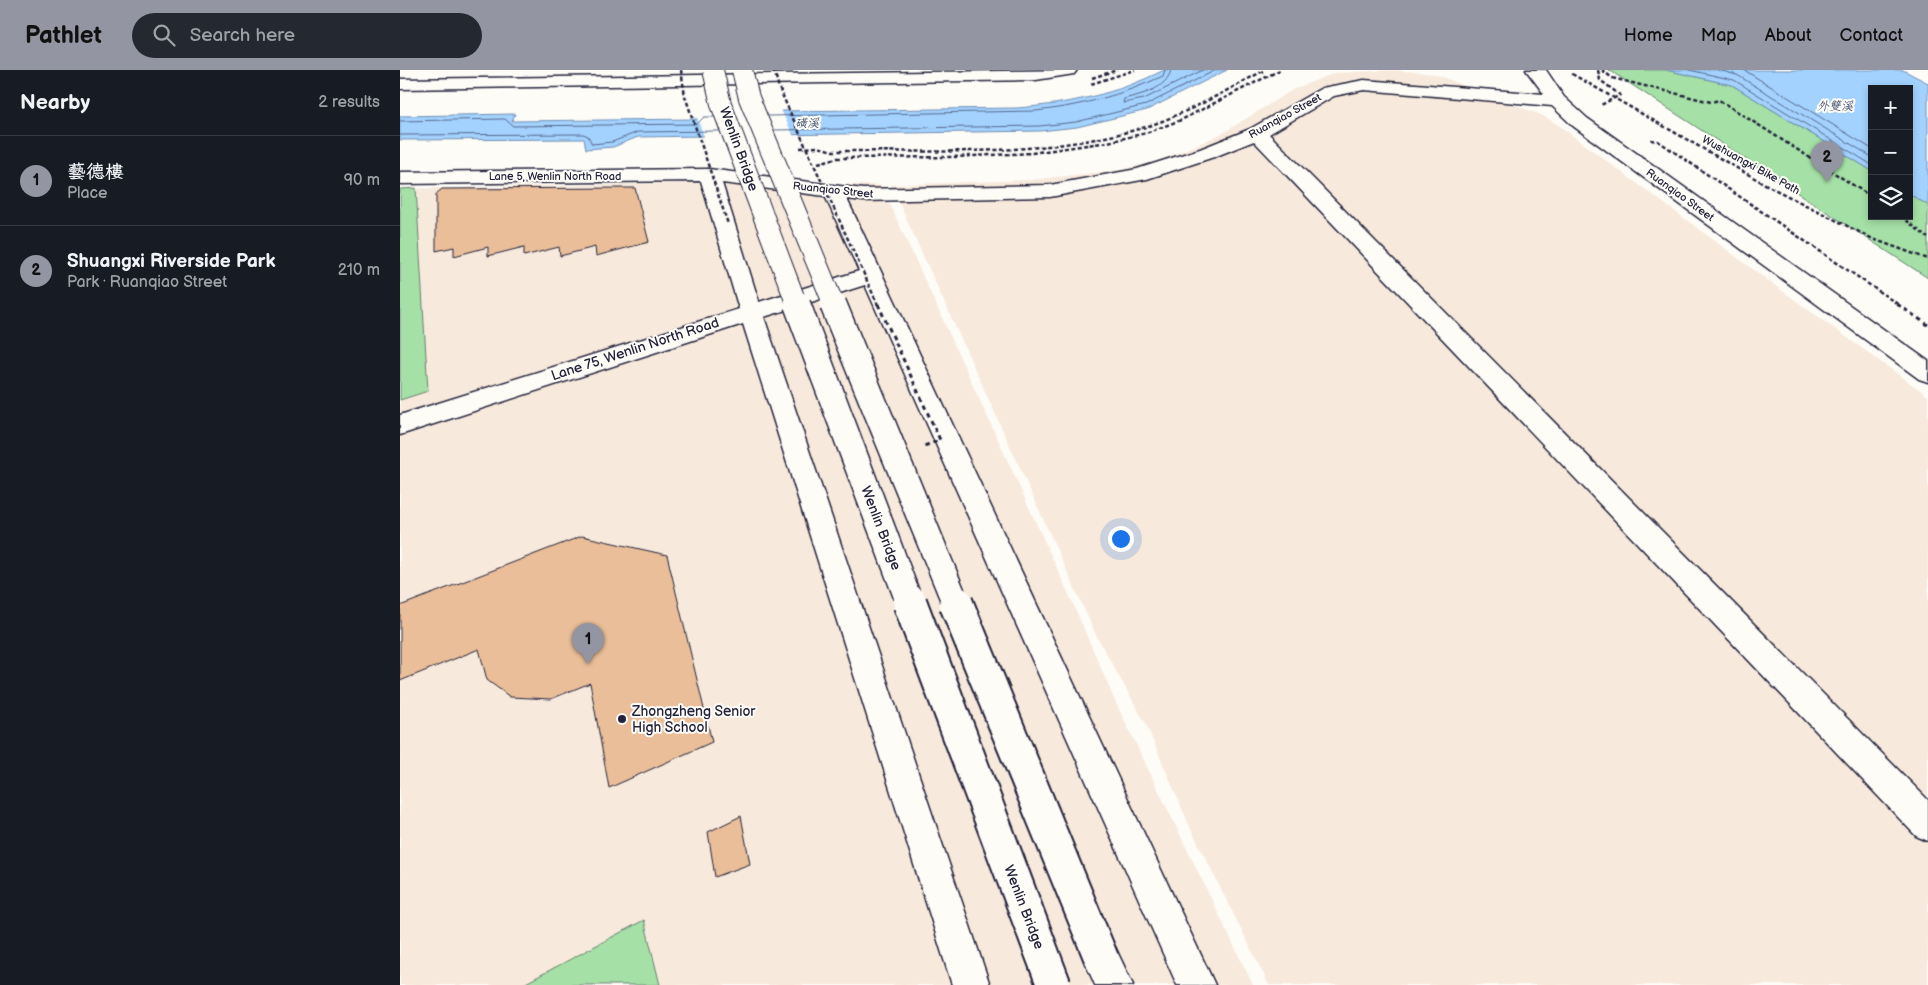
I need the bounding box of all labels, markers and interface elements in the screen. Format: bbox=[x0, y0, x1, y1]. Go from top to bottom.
search box bbox=[132, 13, 482, 58]
text: Pathlet bbox=[25, 21, 102, 50]
icon: search bbox=[150, 21, 178, 49]
text: Search here bbox=[190, 24, 295, 47]
text: Home bbox=[1624, 25, 1673, 46]
text: Map bbox=[1701, 25, 1737, 46]
text: About bbox=[1765, 25, 1812, 46]
text: Contact bbox=[1840, 25, 1903, 46]
map controls bbox=[1868, 85, 1913, 220]
button: + bbox=[1868, 85, 1913, 130]
text: Nearby bbox=[20, 90, 90, 115]
street label: Ruanqiao Street bbox=[1247, 90, 1324, 141]
text: 2 results bbox=[318, 93, 380, 112]
water label: 外雙溪 bbox=[1817, 99, 1854, 114]
street label: Wenlin Bridge bbox=[716, 104, 762, 194]
water label: 磺溪 bbox=[795, 116, 820, 131]
button: − bbox=[1868, 130, 1913, 175]
street label: Wushuangxi Bike Path bbox=[1700, 133, 1802, 197]
pin: 2 bbox=[1811, 141, 1843, 182]
text: 藝德樓 bbox=[67, 161, 124, 184]
street label: Ruanqiao Street bbox=[1643, 166, 1717, 224]
street label: Lane 5, Wenlin North Road bbox=[489, 170, 621, 183]
text: 1 bbox=[33, 171, 39, 190]
text: 90 m bbox=[344, 171, 380, 190]
button: layers bbox=[1868, 175, 1913, 220]
street label: Ruanqiao Street bbox=[792, 179, 874, 201]
text: Place bbox=[67, 184, 108, 203]
text: Shuangxi Riverside Park bbox=[67, 250, 275, 273]
text: 2 bbox=[31, 261, 41, 280]
text: 210 m bbox=[338, 261, 380, 280]
text: Park · Ruanqiao Street bbox=[67, 273, 227, 292]
street label: Lane 75, Wenlin North Road bbox=[549, 314, 721, 384]
street label: Wenlin Bridge bbox=[857, 484, 905, 572]
your location bbox=[1108, 526, 1134, 552]
pin: 1 bbox=[572, 623, 604, 664]
place label: Zhongzheng Senior High School bbox=[631, 703, 756, 736]
marker: Zhongzheng Senior High School bbox=[616, 713, 628, 725]
street label: Wenlin Bridge bbox=[1000, 863, 1048, 951]

